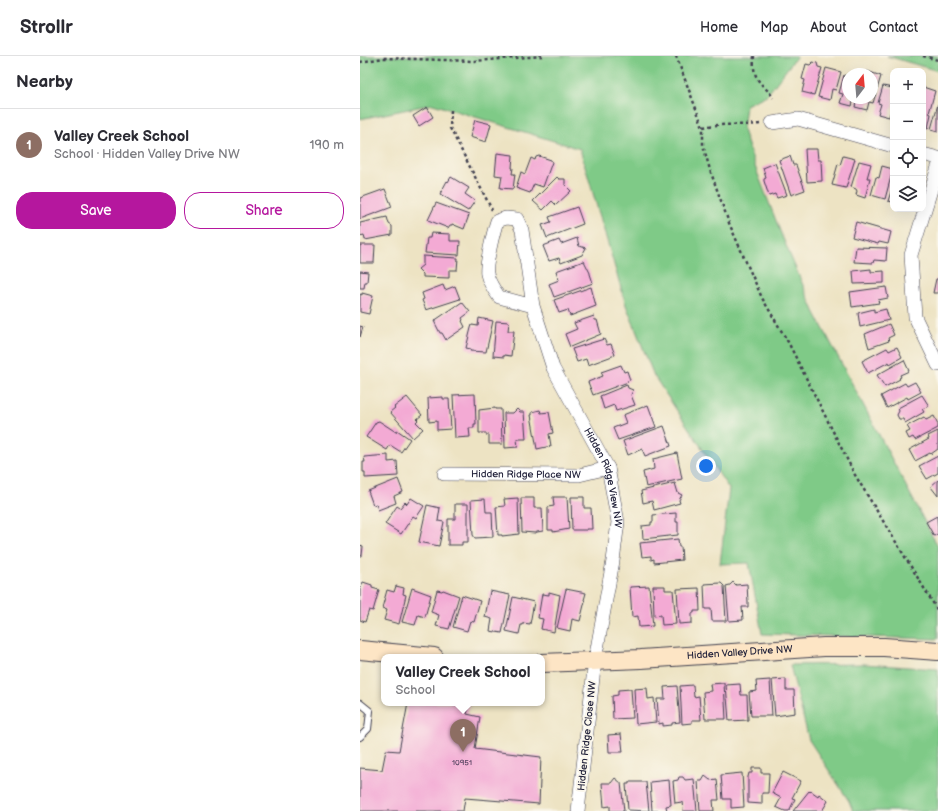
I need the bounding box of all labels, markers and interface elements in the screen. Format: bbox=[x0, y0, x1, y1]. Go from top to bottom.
text: Strollr bbox=[20, 16, 73, 39]
text: Home bbox=[700, 19, 738, 36]
text: Map bbox=[760, 19, 788, 36]
text: About bbox=[810, 19, 847, 36]
text: Contact bbox=[869, 19, 918, 36]
north arrow bbox=[842, 68, 878, 104]
map controls bbox=[890, 68, 926, 212]
button: + bbox=[890, 68, 926, 104]
text: Nearby bbox=[16, 72, 73, 92]
button: − bbox=[890, 104, 926, 140]
text: Valley Creek School bbox=[54, 127, 189, 146]
text: 1 bbox=[26, 137, 32, 153]
text: 190 m bbox=[310, 137, 344, 153]
button: locate bbox=[890, 140, 926, 176]
text: School · Hidden Valley Drive NW bbox=[54, 146, 240, 162]
button: layers bbox=[890, 176, 926, 212]
button: Save bbox=[16, 192, 176, 229]
button: Share bbox=[184, 192, 344, 229]
street label: Hidden Ridge View NW bbox=[581, 426, 624, 528]
your location bbox=[696, 456, 716, 476]
street label: Hidden Ridge Place NW bbox=[471, 468, 581, 481]
street label: Hidden Valley Drive NW bbox=[686, 643, 793, 662]
popup bbox=[381, 654, 545, 706]
text: Valley Creek School bbox=[395, 663, 531, 682]
street label: Hidden Ridge Close NW bbox=[575, 681, 599, 791]
text: School bbox=[395, 682, 435, 698]
pin: 1 bbox=[450, 719, 476, 752]
house number: 10951 bbox=[452, 758, 472, 767]

